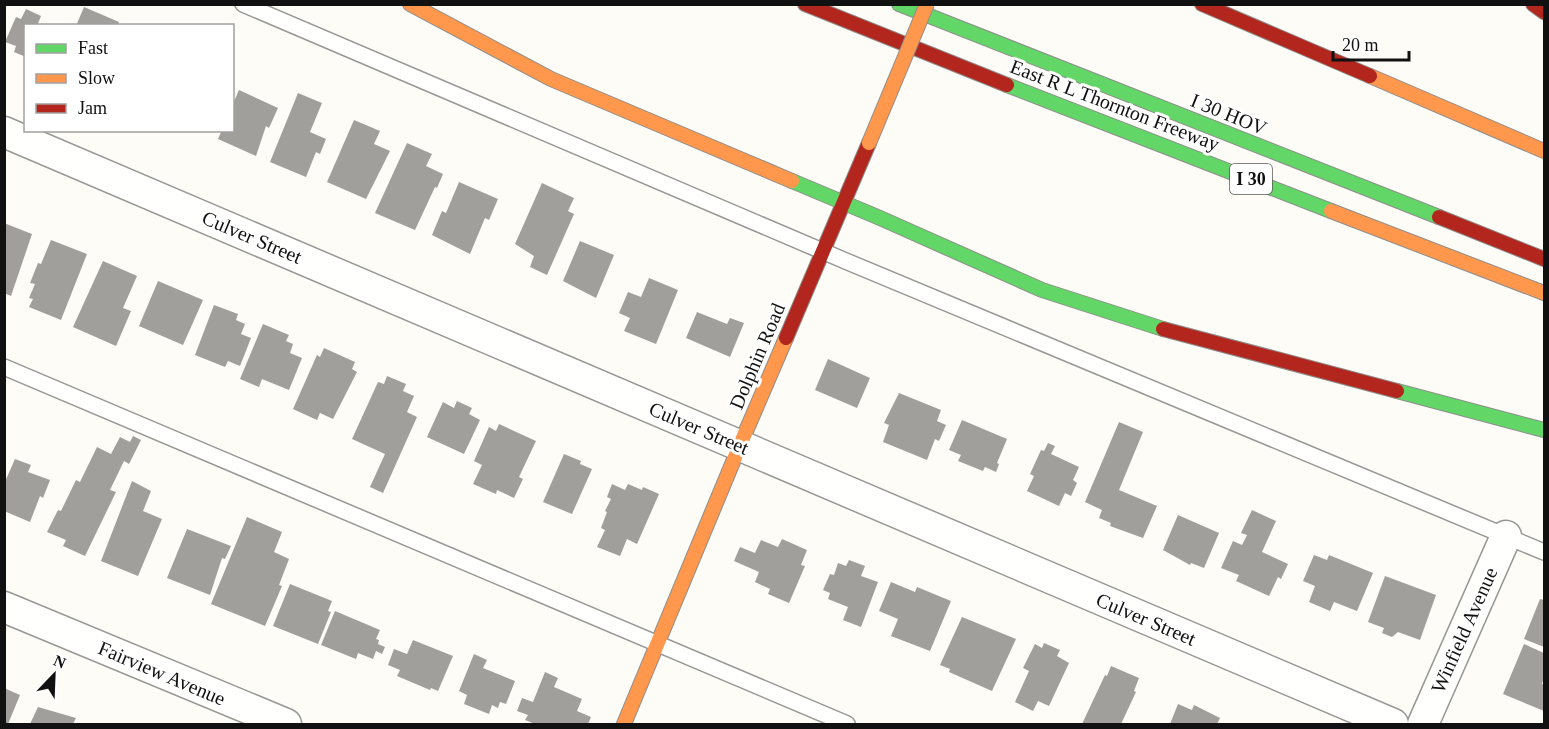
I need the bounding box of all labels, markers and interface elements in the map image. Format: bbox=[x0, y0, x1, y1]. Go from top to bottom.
legend bbox=[24, 24, 234, 132]
scale bar bbox=[1333, 24, 1410, 62]
text: 20 m bbox=[1342, 35, 1379, 55]
text: Fast bbox=[78, 38, 108, 58]
street label: East R L Thornton Freeway bbox=[1007, 55, 1223, 156]
text: Slow bbox=[78, 68, 115, 88]
street label: I 30 HOV bbox=[1188, 89, 1271, 139]
text: Jam bbox=[78, 98, 107, 118]
road number: I 30 bbox=[1230, 164, 1272, 194]
street label: Culver Street bbox=[199, 206, 306, 268]
street label: Dolphin Road bbox=[725, 300, 790, 413]
street label: Culver Street bbox=[646, 397, 753, 459]
street label: Winfield Avenue bbox=[1427, 564, 1502, 696]
street label: Culver Street bbox=[1093, 588, 1200, 650]
street label: Fairview Avenue bbox=[95, 636, 229, 710]
north arrow bbox=[24, 645, 84, 705]
text: N bbox=[51, 652, 69, 672]

